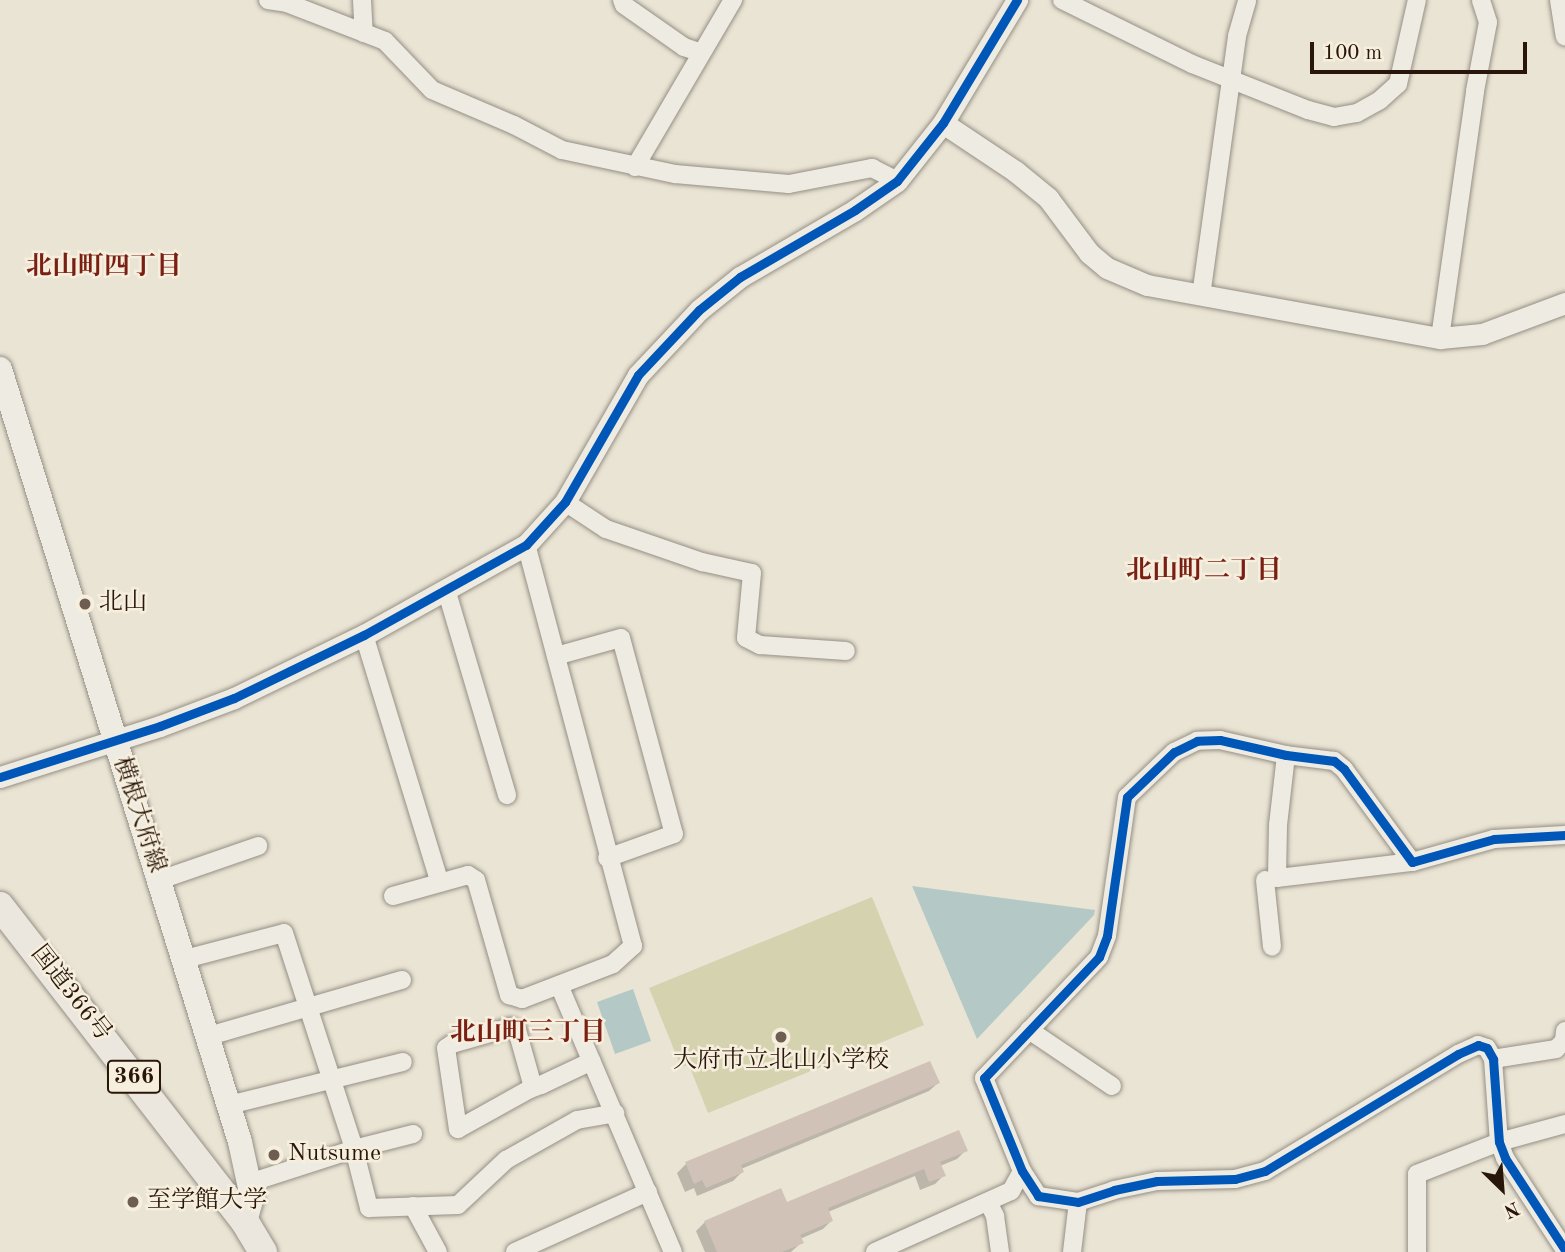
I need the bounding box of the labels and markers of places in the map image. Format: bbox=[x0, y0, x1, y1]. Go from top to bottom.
place label: 北山 bbox=[99, 590, 147, 618]
marker: 北山 bbox=[77, 596, 93, 612]
marker: 大府市立北山小学校 bbox=[773, 1029, 789, 1045]
place label: 大府市立北山小学校 bbox=[673, 1048, 889, 1076]
place label: Nutsume bbox=[288, 1141, 381, 1169]
marker: Nutsume bbox=[266, 1147, 282, 1163]
place label: 至学館大学 bbox=[147, 1188, 267, 1216]
marker: 至学館大学 bbox=[125, 1194, 141, 1210]

